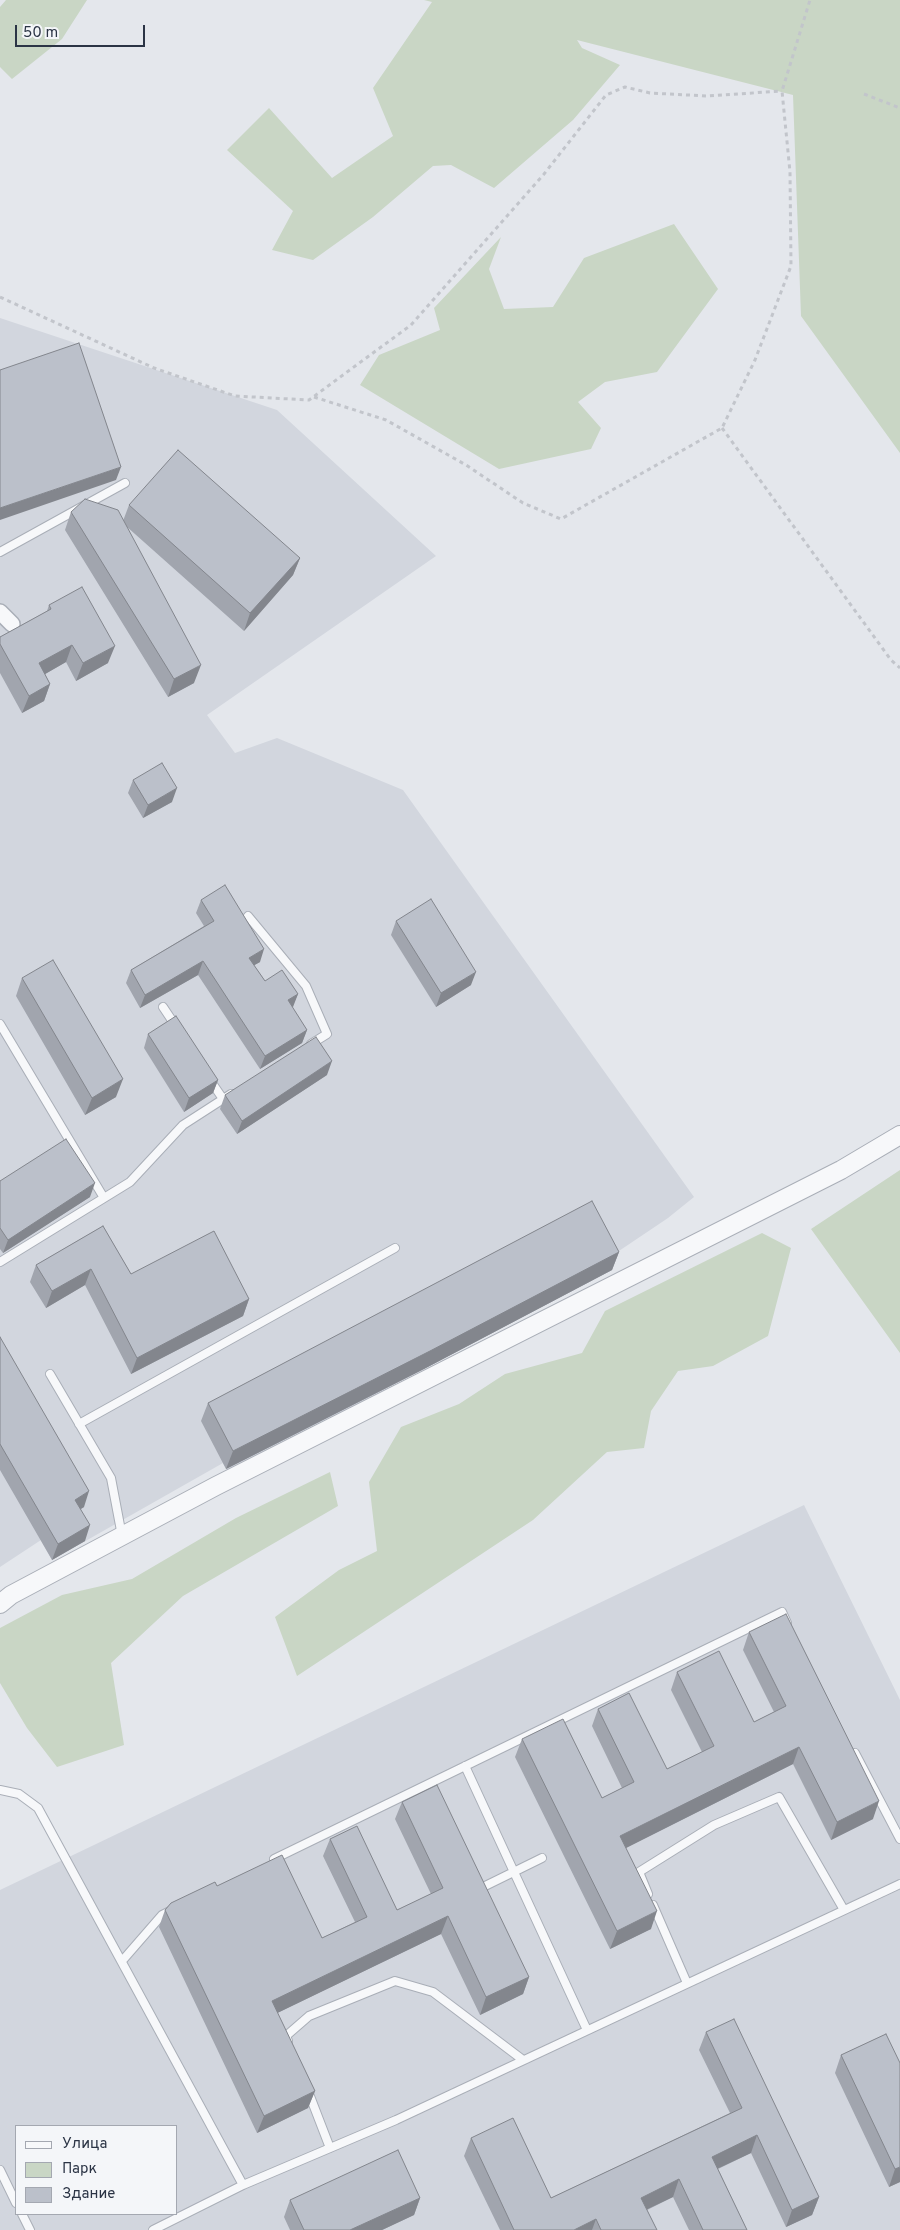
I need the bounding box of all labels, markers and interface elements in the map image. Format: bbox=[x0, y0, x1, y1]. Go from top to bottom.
scale bar bbox=[18, 15, 148, 47]
text: 50 m bbox=[23, 24, 58, 43]
legend bbox=[15, 2125, 178, 2215]
text: Улица bbox=[62, 2135, 107, 2154]
text: Парк bbox=[62, 2160, 97, 2179]
text: Здание bbox=[62, 2185, 115, 2204]

